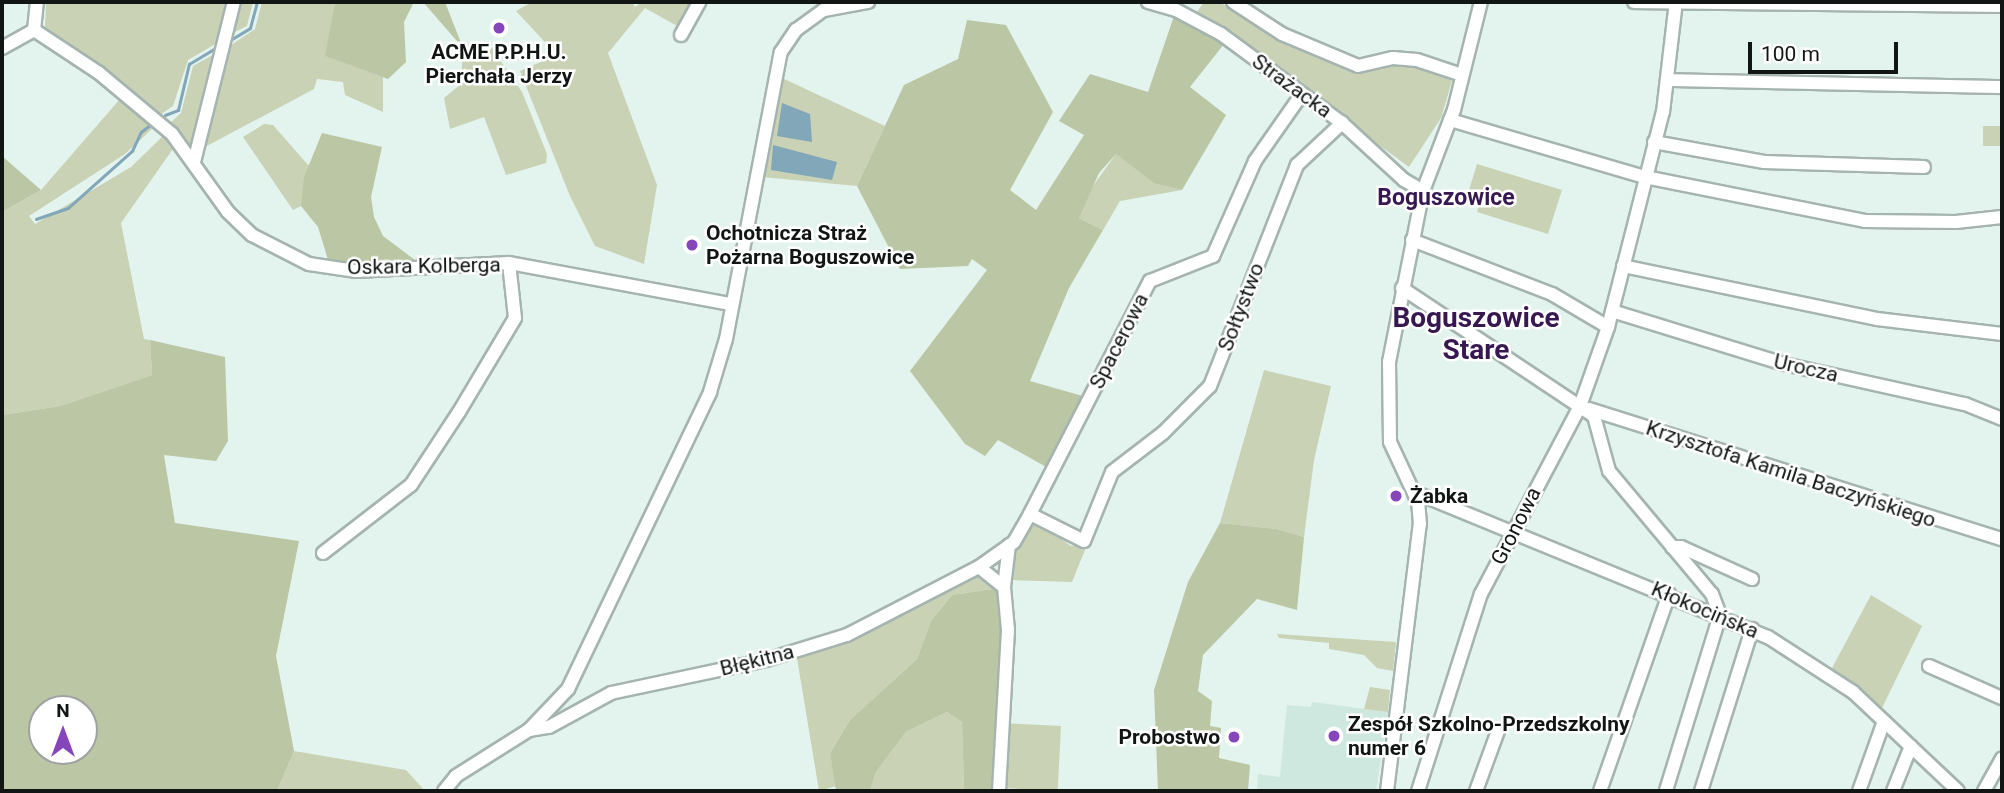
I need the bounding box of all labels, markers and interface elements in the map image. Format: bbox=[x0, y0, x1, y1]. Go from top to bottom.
marker: ACME P.P.H.U. Pierchała Jerzy bbox=[491, 20, 507, 36]
scale bar bbox=[1752, 28, 1902, 72]
place label: ACME P.P.H.U. Pierchała Jerzy bbox=[426, 39, 572, 89]
text: 100 m bbox=[1761, 42, 1820, 66]
street label: Strażacka bbox=[1247, 49, 1337, 123]
district label: Boguszowice bbox=[1377, 184, 1515, 212]
place label: Ochotnicza Straż Pożarna Boguszowice bbox=[706, 220, 914, 270]
marker: Ochotnicza Straż Pożarna Boguszowice bbox=[684, 237, 700, 253]
street label: Oskara Kolberga bbox=[347, 252, 501, 280]
street label: Sołtystwo bbox=[1213, 259, 1269, 355]
street label: Spacerowa bbox=[1084, 289, 1154, 393]
district label: Boguszowice Stare bbox=[1392, 301, 1560, 367]
street label: Urocza bbox=[1771, 348, 1841, 388]
street label: Krzysztofa Kamila Baczyńskiego bbox=[1643, 415, 1939, 533]
place label: Żabka bbox=[1410, 483, 1468, 509]
street label: Gronowa bbox=[1486, 483, 1546, 569]
marker: Żabka bbox=[1388, 488, 1404, 504]
street label: Kłokocińska bbox=[1648, 576, 1762, 644]
street label: Błękitna bbox=[717, 639, 797, 681]
north arrow bbox=[28, 695, 98, 765]
text: N bbox=[56, 699, 70, 722]
place label: Zespół Szkolno-Przedszkolny numer 6 bbox=[1348, 711, 1629, 761]
place label: Probostwo bbox=[1118, 724, 1220, 750]
marker: Zespół Szkolno-Przedszkolny numer 6 bbox=[1326, 728, 1342, 744]
marker: Probostwo bbox=[1226, 729, 1242, 745]

